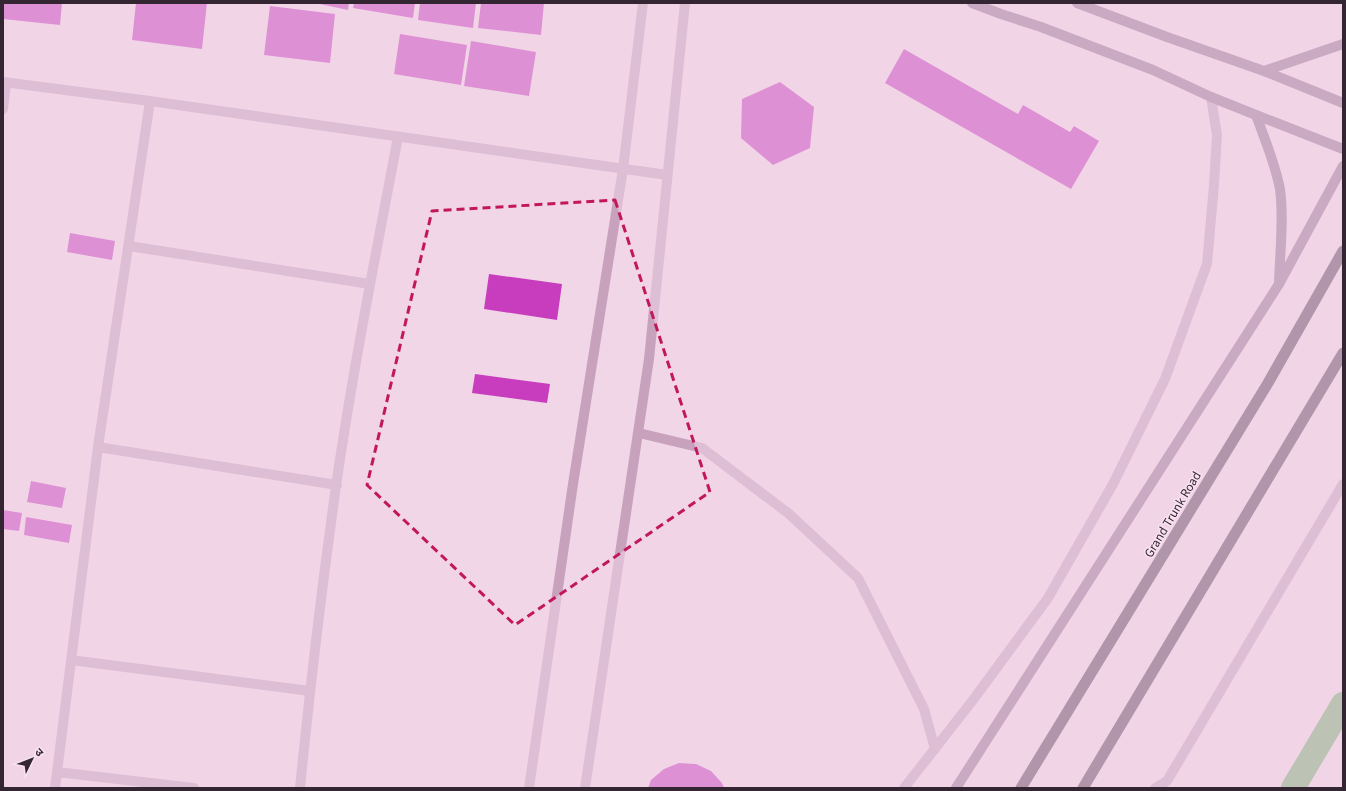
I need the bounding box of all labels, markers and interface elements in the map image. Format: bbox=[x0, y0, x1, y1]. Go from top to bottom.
street label: Grand Trunk Road bbox=[1140, 468, 1206, 561]
north arrow bbox=[12, 739, 52, 779]
text: उ bbox=[31, 745, 47, 760]

